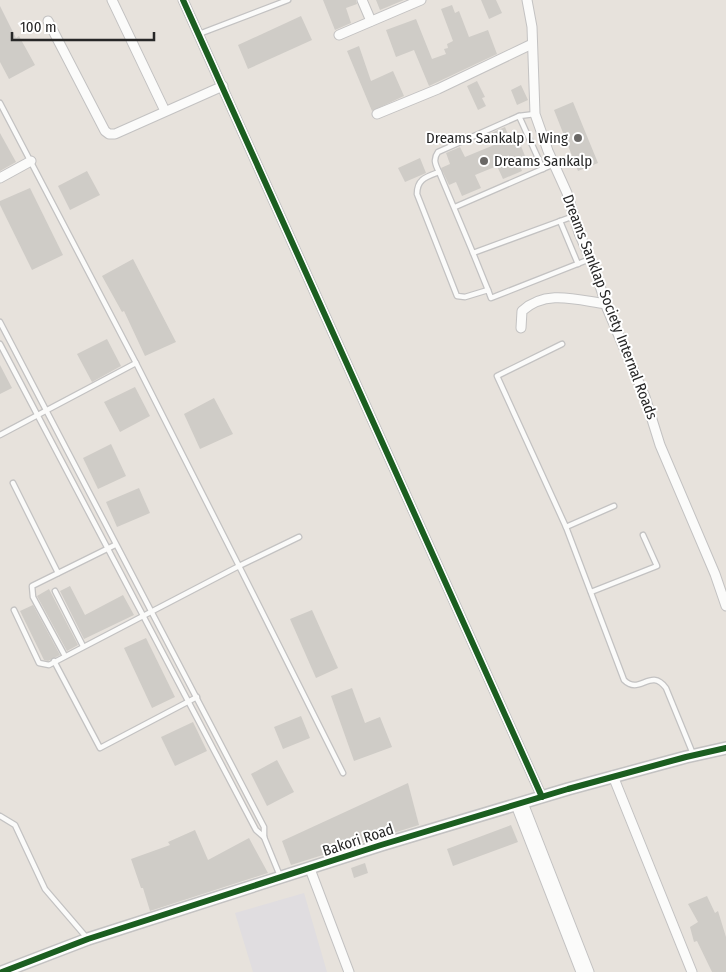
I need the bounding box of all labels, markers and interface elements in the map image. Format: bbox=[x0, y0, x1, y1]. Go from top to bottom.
scale bar bbox=[12, 10, 155, 42]
text: 100 m bbox=[20, 18, 57, 36]
place label: Dreams Sankalp L Wing bbox=[426, 129, 568, 147]
marker: Dreams Sankalp L Wing bbox=[572, 132, 584, 144]
place label: Dreams Sankalp bbox=[494, 152, 592, 170]
marker: Dreams Sankalp bbox=[478, 155, 490, 167]
street label: Dreams Sanklap Society Internal Roads bbox=[559, 192, 661, 422]
street label: Bakori Road bbox=[320, 820, 396, 860]

